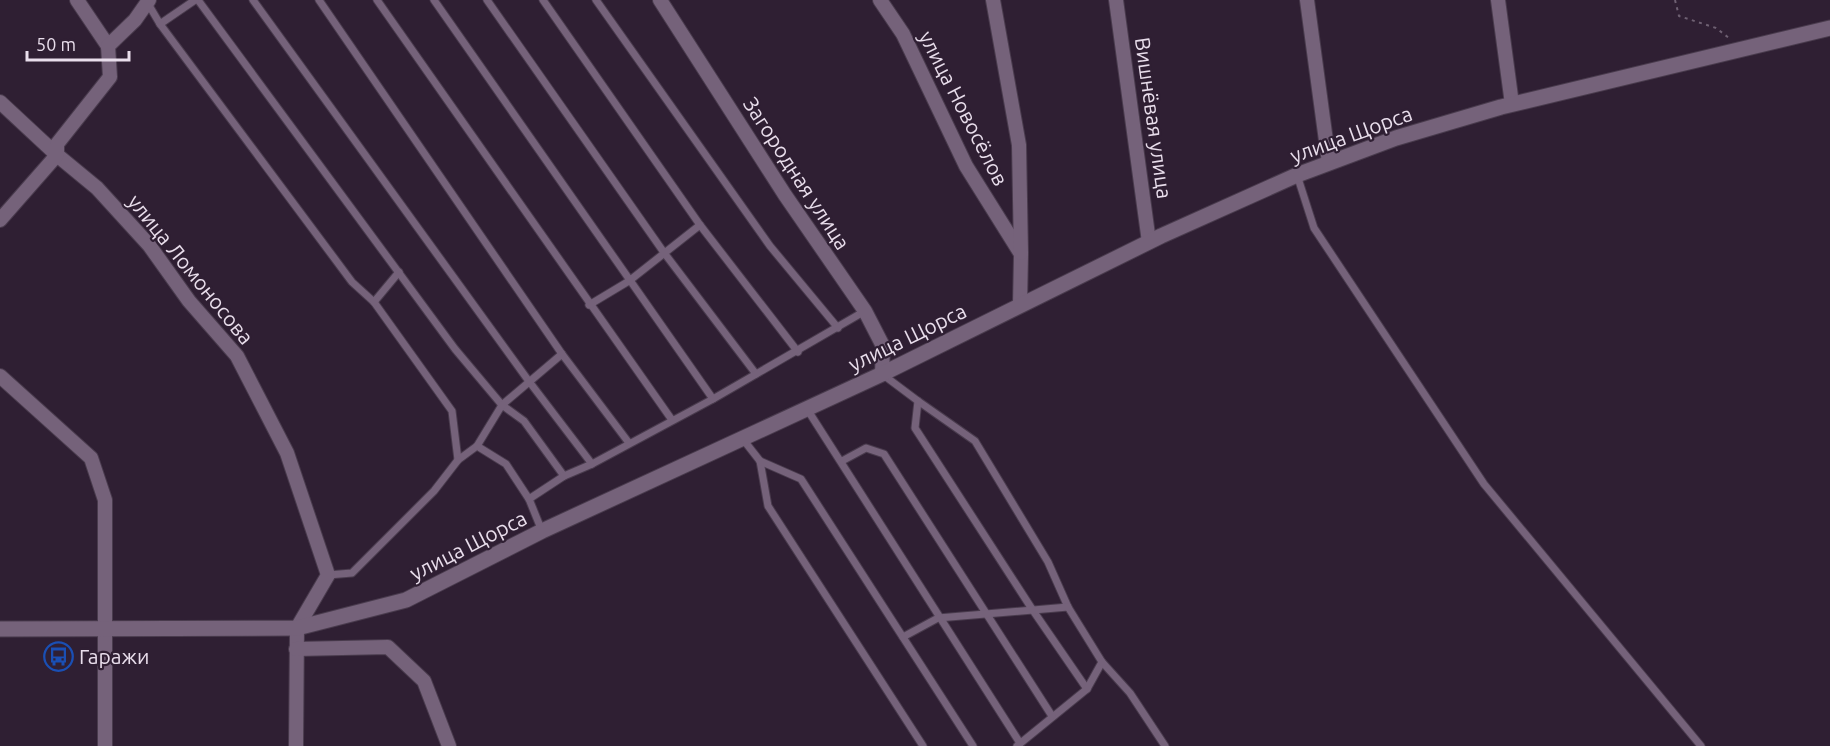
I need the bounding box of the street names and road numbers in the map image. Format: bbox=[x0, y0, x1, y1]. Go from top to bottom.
street label: улица Новосёлов bbox=[915, 27, 1013, 189]
street label: Вишнёвая улица bbox=[1131, 36, 1177, 200]
street label: Загородная улица bbox=[739, 92, 855, 254]
street label: улица Щорса bbox=[1287, 101, 1415, 167]
street label: улица Ломоносова bbox=[123, 189, 259, 349]
street label: улица Щорса bbox=[844, 298, 970, 376]
street label: улица Щорса bbox=[405, 505, 531, 585]

